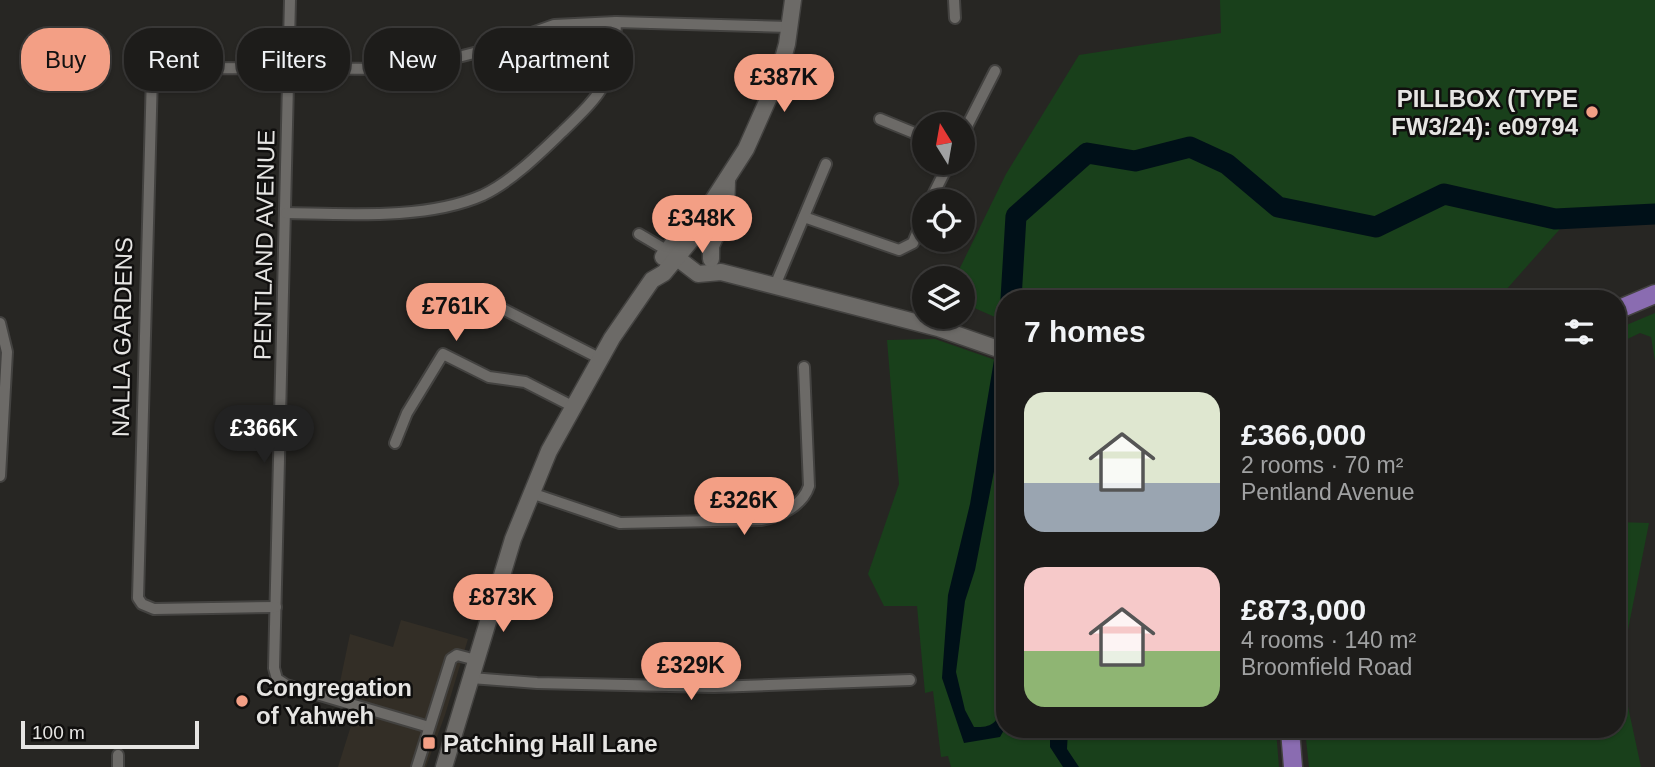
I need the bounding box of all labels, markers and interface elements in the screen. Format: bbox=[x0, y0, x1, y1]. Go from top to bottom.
chip: Buy bbox=[21, 28, 110, 91]
chip: Rent bbox=[124, 28, 223, 91]
chip: Filters bbox=[237, 28, 350, 91]
chip: New bbox=[364, 28, 460, 91]
chip: Apartment bbox=[474, 28, 633, 91]
pin: £387K bbox=[735, 54, 833, 114]
text: £387K bbox=[750, 64, 818, 90]
place label: PILLBOX (TYPE FW3/24): e09794 bbox=[1391, 85, 1579, 140]
marker: PILLBOX (TYPE FW3/24): e09794 bbox=[1584, 104, 1600, 120]
north arrow bbox=[912, 112, 975, 175]
map controls bbox=[912, 112, 975, 329]
street label: PENTLAND AVENUE bbox=[248, 130, 280, 360]
button: locate bbox=[912, 189, 975, 252]
pin: £348K bbox=[653, 196, 751, 255]
text: £348K bbox=[668, 205, 736, 231]
street label: NALLA GARDENS bbox=[107, 237, 137, 437]
button: layers bbox=[912, 266, 975, 329]
pin: £761K bbox=[407, 284, 505, 343]
text: £761K bbox=[422, 293, 490, 319]
icon: filters bbox=[1560, 313, 1598, 351]
text: 7 homes bbox=[1024, 315, 1146, 348]
pin: £366K bbox=[215, 406, 313, 465]
text: £366K bbox=[230, 415, 298, 441]
text: £366,000 bbox=[1241, 418, 1366, 451]
icon: home bbox=[1080, 420, 1164, 504]
text: 2 rooms · 70 m² bbox=[1241, 452, 1403, 478]
pin: £326K bbox=[695, 477, 793, 537]
text: Pentland Avenue bbox=[1241, 479, 1415, 505]
text: £326K bbox=[710, 487, 778, 513]
pin: £873K bbox=[454, 574, 552, 634]
text: £873K bbox=[469, 584, 537, 610]
text: £873,000 bbox=[1241, 593, 1366, 626]
icon: home bbox=[1080, 595, 1164, 679]
text: 4 rooms · 140 m² bbox=[1241, 627, 1416, 653]
pin: £329K bbox=[642, 642, 740, 702]
text: £329K bbox=[657, 652, 725, 678]
text: Broomfield Road bbox=[1241, 654, 1412, 680]
place label: Congregation of Yahweh bbox=[256, 674, 412, 729]
marker: Congregation of Yahweh bbox=[234, 693, 250, 709]
scale bar bbox=[21, 718, 200, 750]
text: 100 m bbox=[32, 722, 85, 743]
place label: Patching Hall Lane bbox=[443, 730, 658, 757]
marker: Patching Hall Lane bbox=[421, 735, 437, 751]

